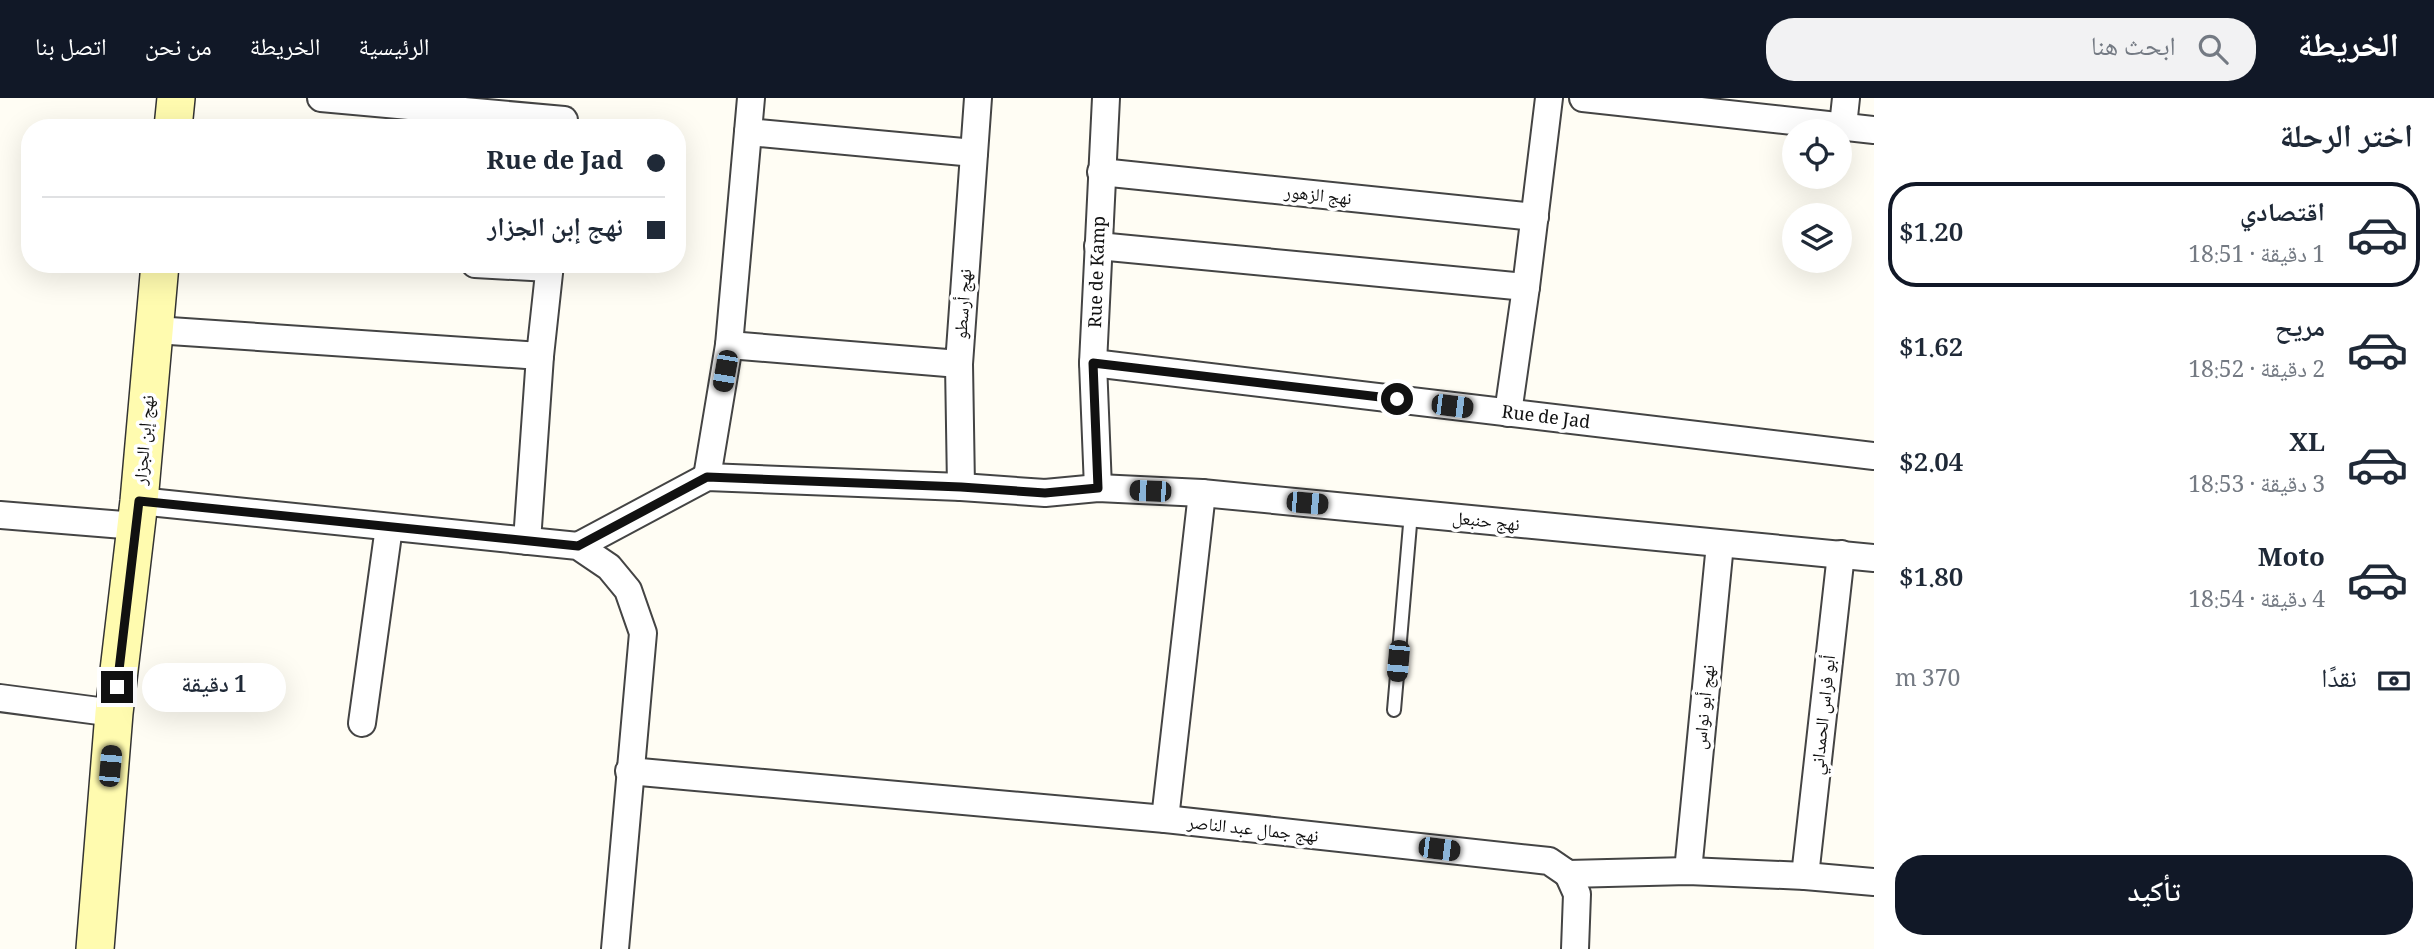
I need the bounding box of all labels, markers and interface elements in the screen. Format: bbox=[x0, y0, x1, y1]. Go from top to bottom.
search box bbox=[1766, 18, 2256, 81]
text: الخريطة bbox=[2298, 21, 2399, 77]
text: ابحث هنا bbox=[2091, 27, 2176, 71]
text: اتصل بنا bbox=[35, 29, 107, 70]
text: من نحن bbox=[145, 29, 212, 70]
text: الخريطة bbox=[250, 29, 320, 70]
text: الرئيسية bbox=[358, 29, 430, 70]
icon: search bbox=[2194, 30, 2232, 68]
text: اختر الرحلة bbox=[2280, 113, 2413, 167]
map controls bbox=[1782, 119, 1852, 273]
button: locate bbox=[1782, 119, 1852, 189]
text: Rue de Jad bbox=[486, 141, 623, 185]
street label: نهج الزهور bbox=[1282, 178, 1353, 215]
text: اقتصادي bbox=[2240, 193, 2325, 237]
button: layers bbox=[1782, 203, 1852, 273]
icon: car bbox=[2346, 203, 2409, 266]
text: نهج إبن الجزار bbox=[488, 208, 623, 252]
text: $1.20 bbox=[1899, 213, 1963, 257]
street label: Rue de Kamp bbox=[1082, 215, 1116, 329]
text: 1 دقيقة · 18:51 bbox=[2188, 237, 2325, 277]
street label: نهج أرسطو bbox=[948, 268, 982, 340]
text: مريح bbox=[2275, 308, 2325, 352]
icon: car bbox=[2346, 318, 2409, 381]
text: $1.62 bbox=[1899, 328, 1963, 372]
car bbox=[712, 348, 739, 394]
text: 2 دقيقة · 18:52 bbox=[2188, 352, 2325, 392]
route start bbox=[1381, 383, 1413, 415]
car bbox=[1430, 393, 1475, 419]
street label: نهج إبن الجزار bbox=[127, 394, 165, 487]
street label: Rue de Jad bbox=[1500, 399, 1592, 439]
text: XL bbox=[2289, 423, 2325, 467]
icon: car bbox=[2346, 433, 2409, 496]
text: $2.04 bbox=[1899, 443, 1963, 487]
text: 3 دقيقة · 18:53 bbox=[2188, 467, 2325, 507]
car bbox=[1129, 480, 1172, 502]
car bbox=[1286, 491, 1329, 515]
street label: نهج حنبعل bbox=[1450, 505, 1521, 541]
text: Moto bbox=[2258, 538, 2325, 582]
icon: car bbox=[2346, 548, 2409, 611]
text: $1.80 bbox=[1899, 558, 1963, 602]
text: 4 دقيقة · 18:54 bbox=[2188, 582, 2325, 622]
car bbox=[1386, 639, 1411, 683]
street label: أبو فراس الحمداني bbox=[1804, 654, 1846, 777]
text: نقدًا bbox=[2321, 659, 2357, 703]
text: 370 m bbox=[1895, 661, 1960, 701]
callout: 1 دقيقة bbox=[142, 662, 285, 712]
icon: cash bbox=[2375, 662, 2413, 700]
street label: نهج أبو نواس bbox=[1687, 663, 1725, 751]
text: 1 دقيقة bbox=[181, 667, 247, 707]
route end bbox=[101, 671, 133, 703]
car bbox=[98, 744, 123, 788]
street label: نهج جمال عبد الناصر bbox=[1185, 809, 1320, 853]
car bbox=[1417, 836, 1462, 862]
button: تأكيد bbox=[1895, 855, 2413, 935]

